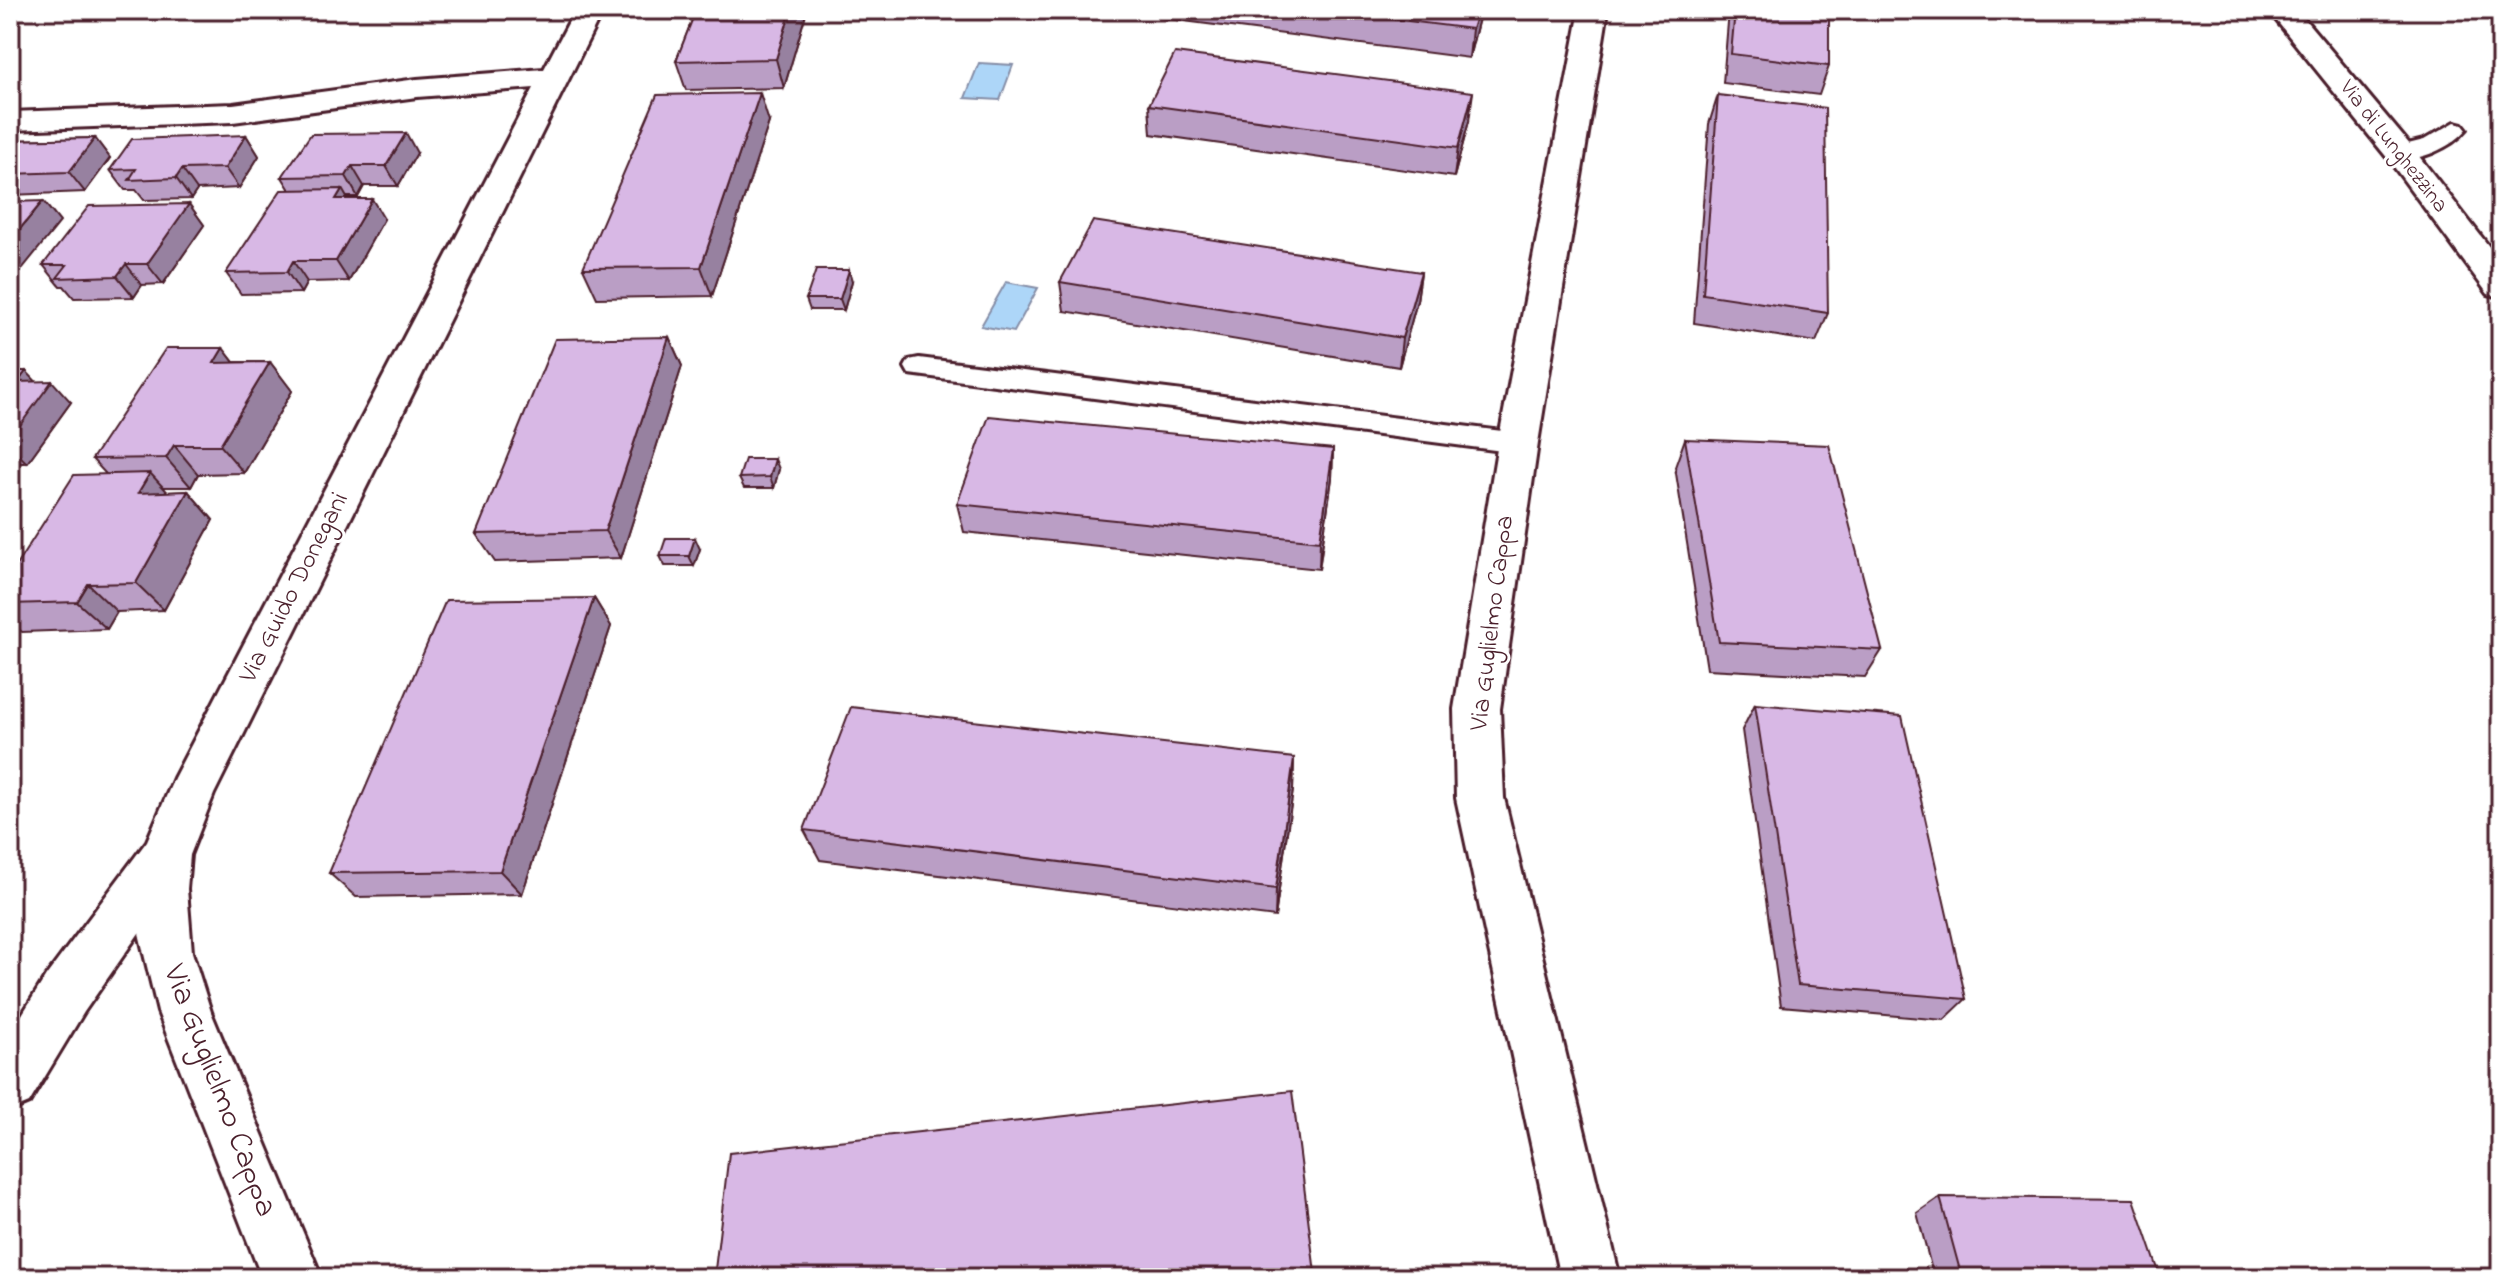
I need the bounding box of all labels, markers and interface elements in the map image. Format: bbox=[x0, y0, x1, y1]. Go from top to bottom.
street label: Via di Lunghezzina bbox=[2330, 73, 2455, 221]
street label: Via Guido Donegani bbox=[230, 486, 359, 691]
street label: Via Guglielmo Cappa bbox=[1461, 513, 1525, 734]
street label: Via Guglielmo Cappa bbox=[149, 957, 289, 1224]

